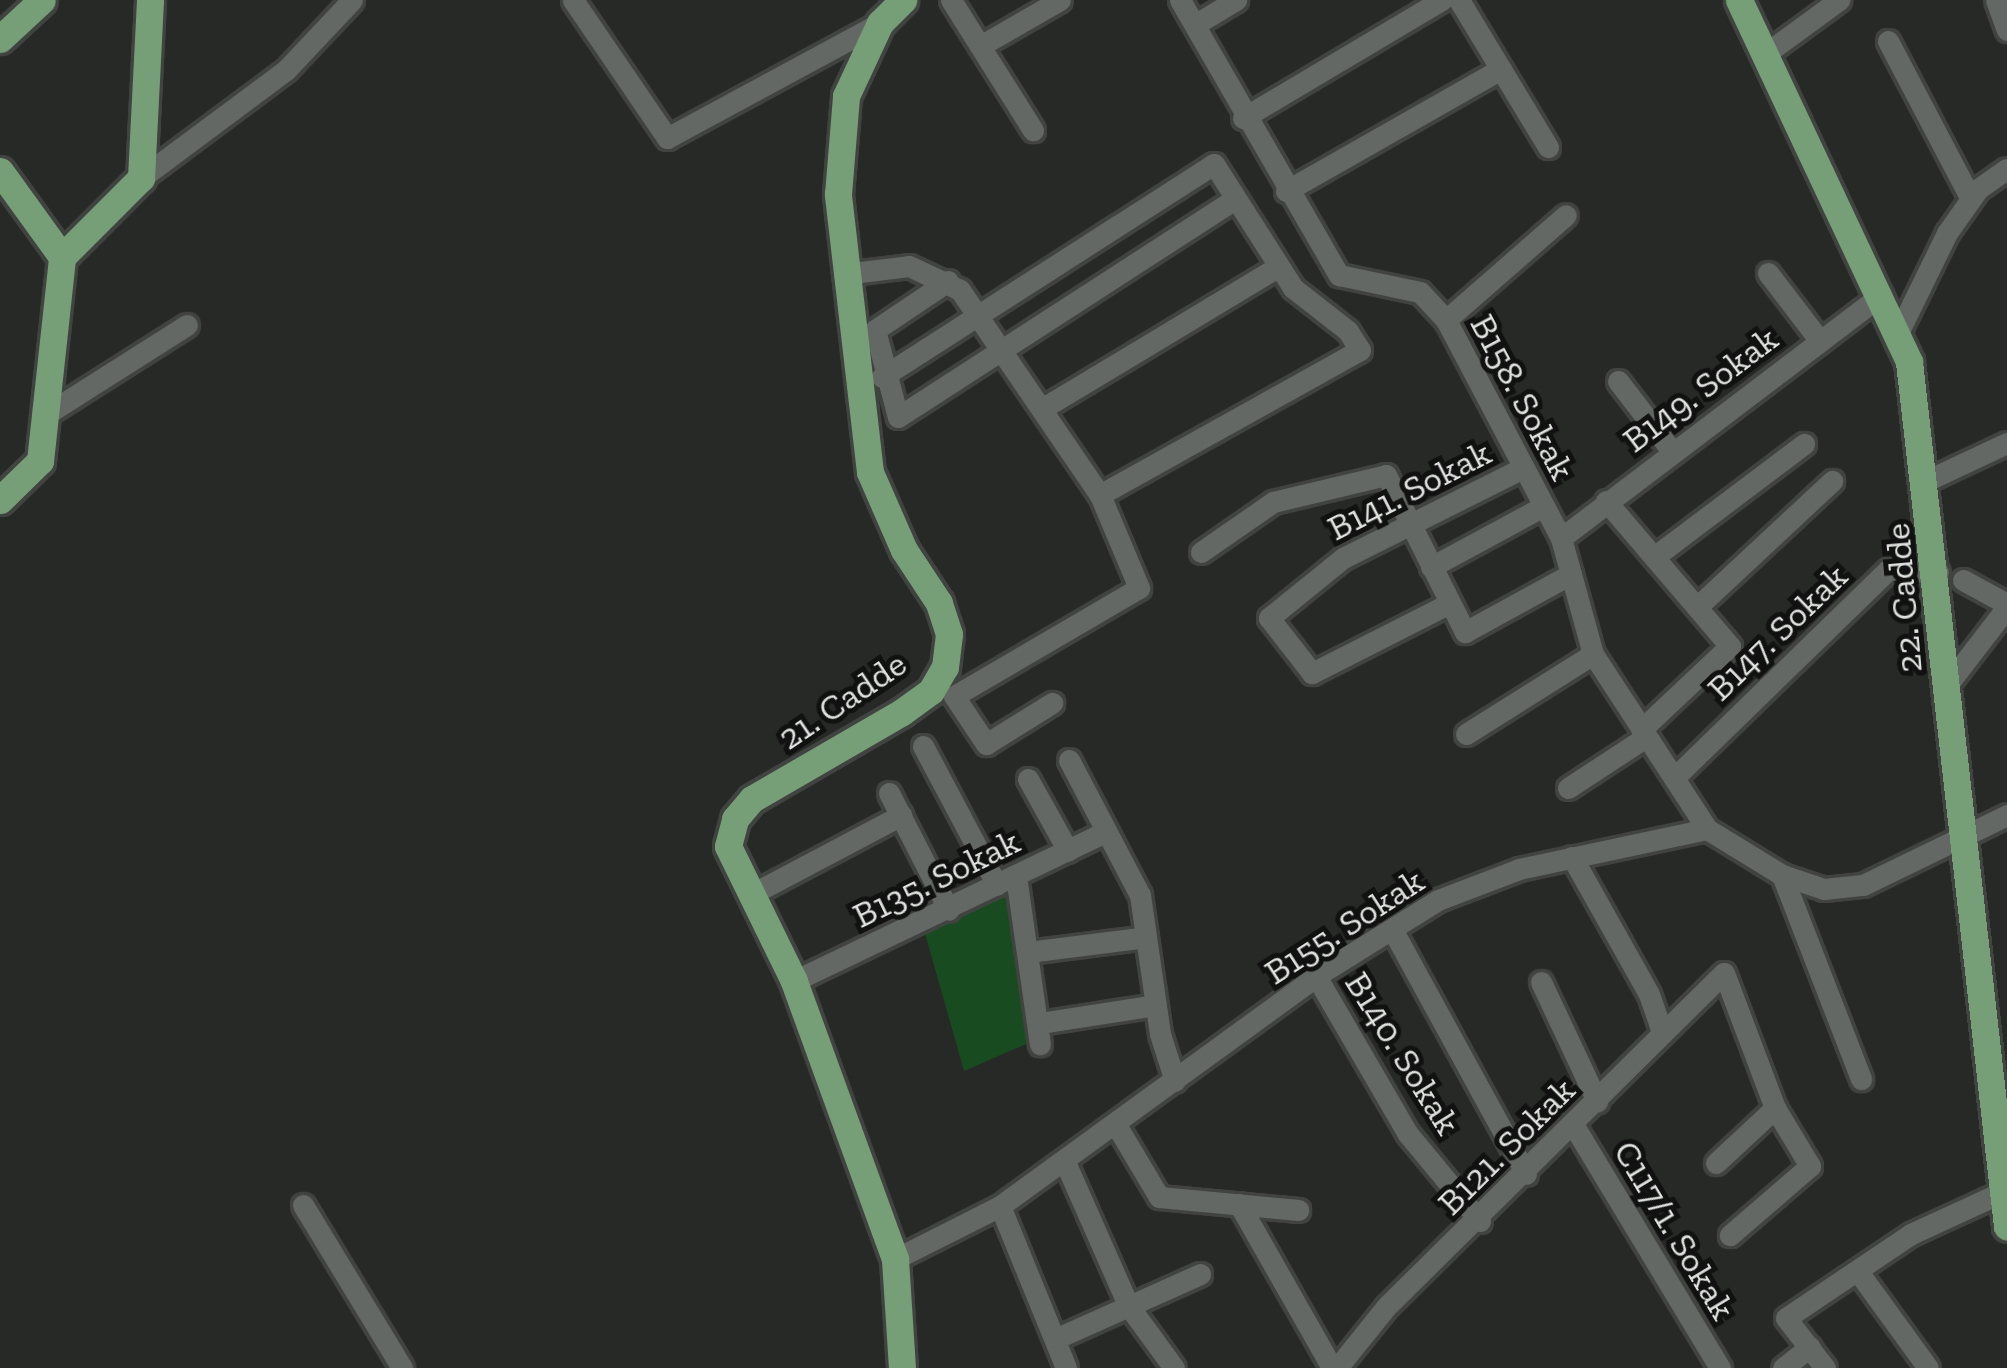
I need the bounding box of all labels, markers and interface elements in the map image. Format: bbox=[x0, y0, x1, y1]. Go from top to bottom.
street label: B158. Sokak bbox=[1461, 307, 1585, 487]
street label: B149. Sokak bbox=[1614, 317, 1786, 461]
street label: B141. Sokak bbox=[1320, 431, 1498, 549]
street label: 22. Cadde bbox=[1875, 521, 1931, 675]
street label: B147. Sokak bbox=[1698, 555, 1856, 709]
street label: 21. Cadde bbox=[770, 641, 914, 759]
street label: B135. Sokak bbox=[846, 819, 1026, 937]
street label: B155. Sokak bbox=[1256, 859, 1432, 993]
street label: B140. Sokak bbox=[1336, 964, 1470, 1142]
street label: B121. Sokak bbox=[1428, 1068, 1584, 1224]
street label: C117/1. Sokak bbox=[1605, 1133, 1745, 1327]

